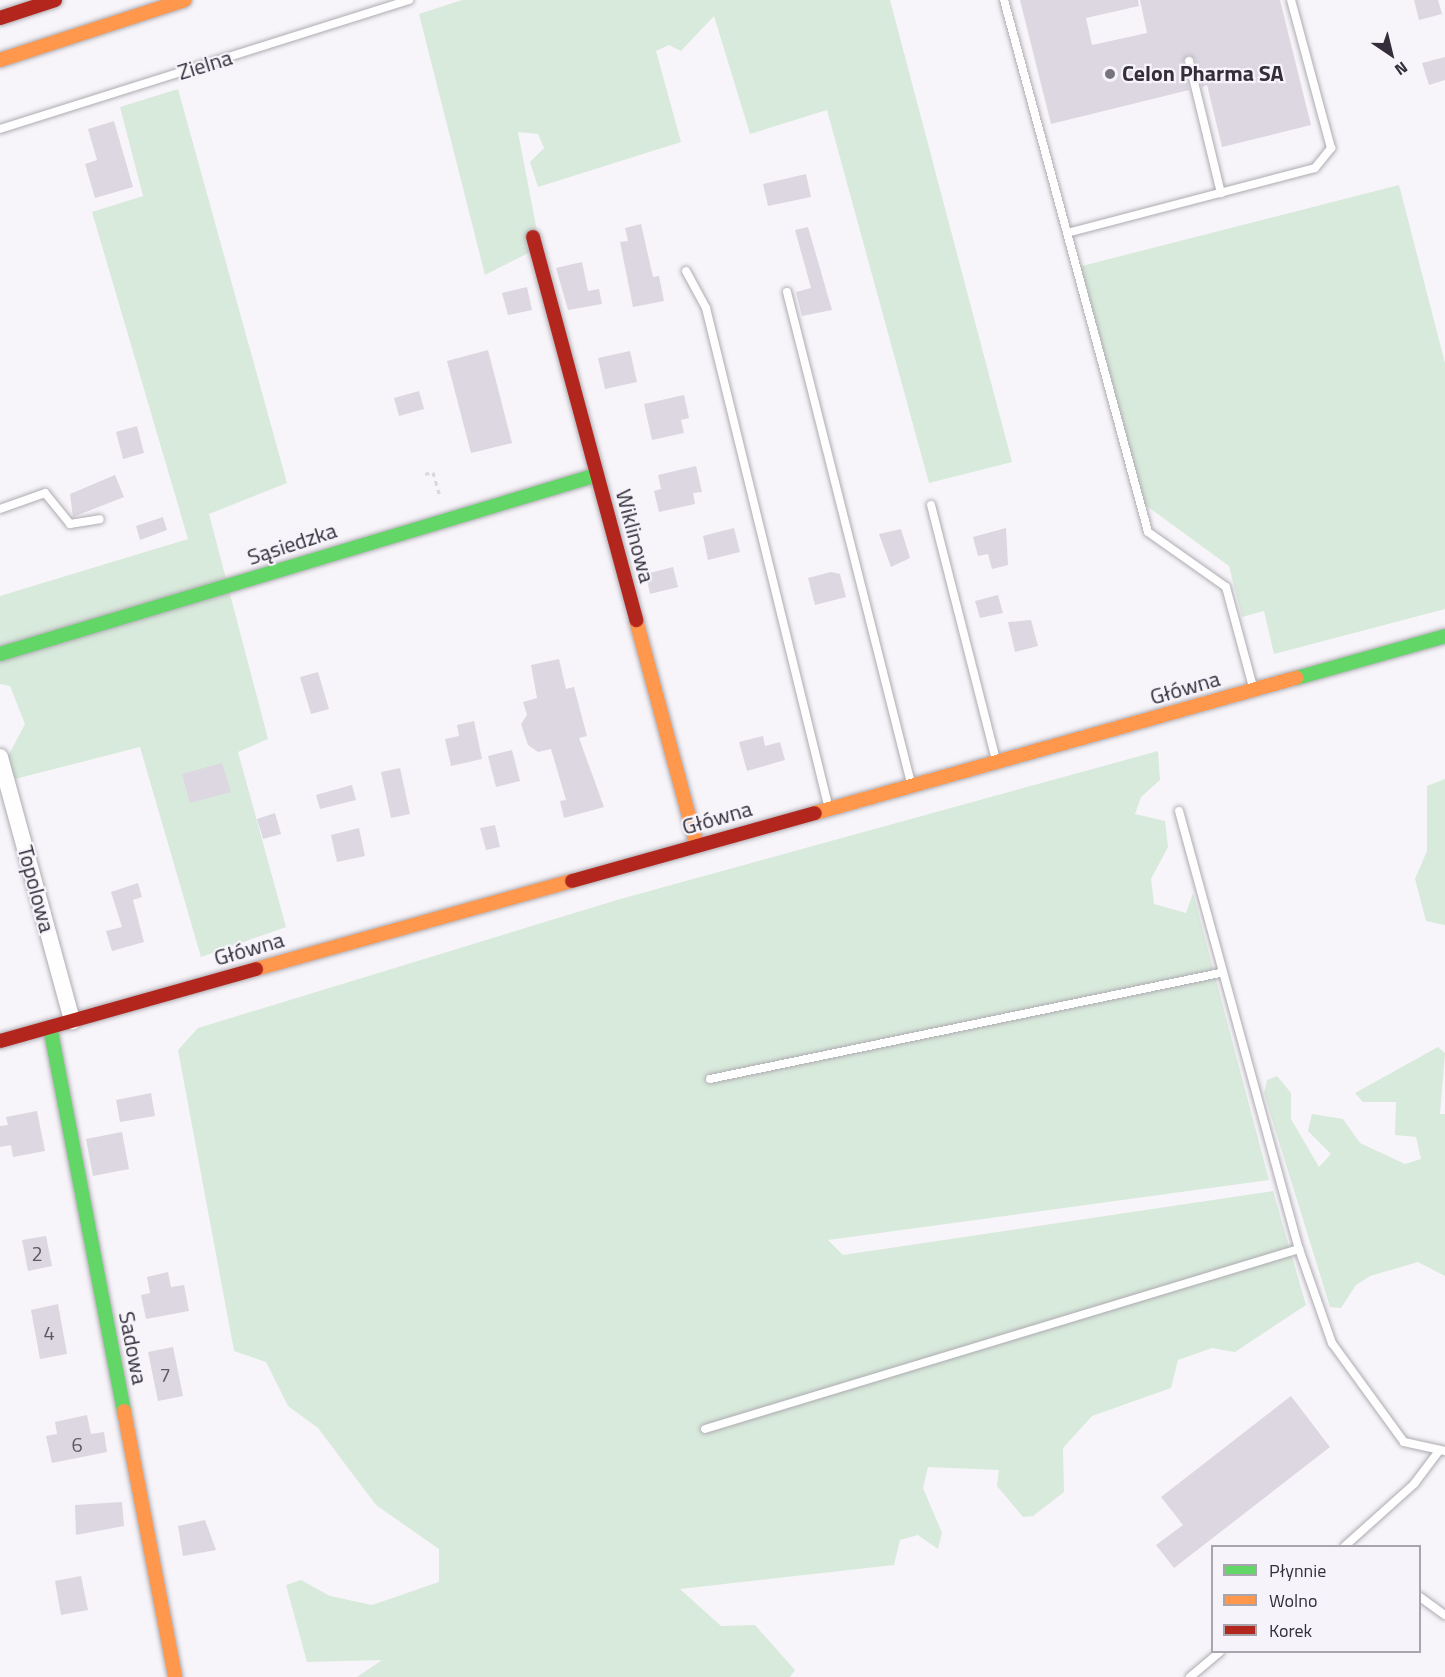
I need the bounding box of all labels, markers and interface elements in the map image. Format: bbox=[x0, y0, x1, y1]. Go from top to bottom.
north arrow bbox=[1361, 24, 1421, 84]
street label: Zielna bbox=[175, 44, 235, 86]
text: N bbox=[1390, 56, 1413, 82]
place label: Celon Pharma SA bbox=[1122, 61, 1284, 87]
marker: Celon Pharma SA bbox=[1103, 67, 1117, 81]
street label: Wiklinowa bbox=[610, 486, 660, 586]
street label: Sąsiedzka bbox=[244, 517, 340, 571]
street label: Główna bbox=[1147, 665, 1223, 711]
street label: Główna bbox=[679, 795, 755, 841]
street label: Topolowa bbox=[12, 843, 60, 935]
street label: Główna bbox=[211, 926, 287, 972]
house number: 2 bbox=[31, 1241, 43, 1265]
street label: Sadowa bbox=[113, 1309, 153, 1387]
house number: 4 bbox=[43, 1320, 55, 1344]
house number: 7 bbox=[159, 1362, 171, 1386]
house number: 6 bbox=[71, 1432, 83, 1456]
legend bbox=[1211, 1545, 1421, 1653]
text: Płynnie bbox=[1269, 1557, 1326, 1584]
text: Wolno bbox=[1269, 1587, 1317, 1614]
text: Korek bbox=[1269, 1617, 1312, 1644]

